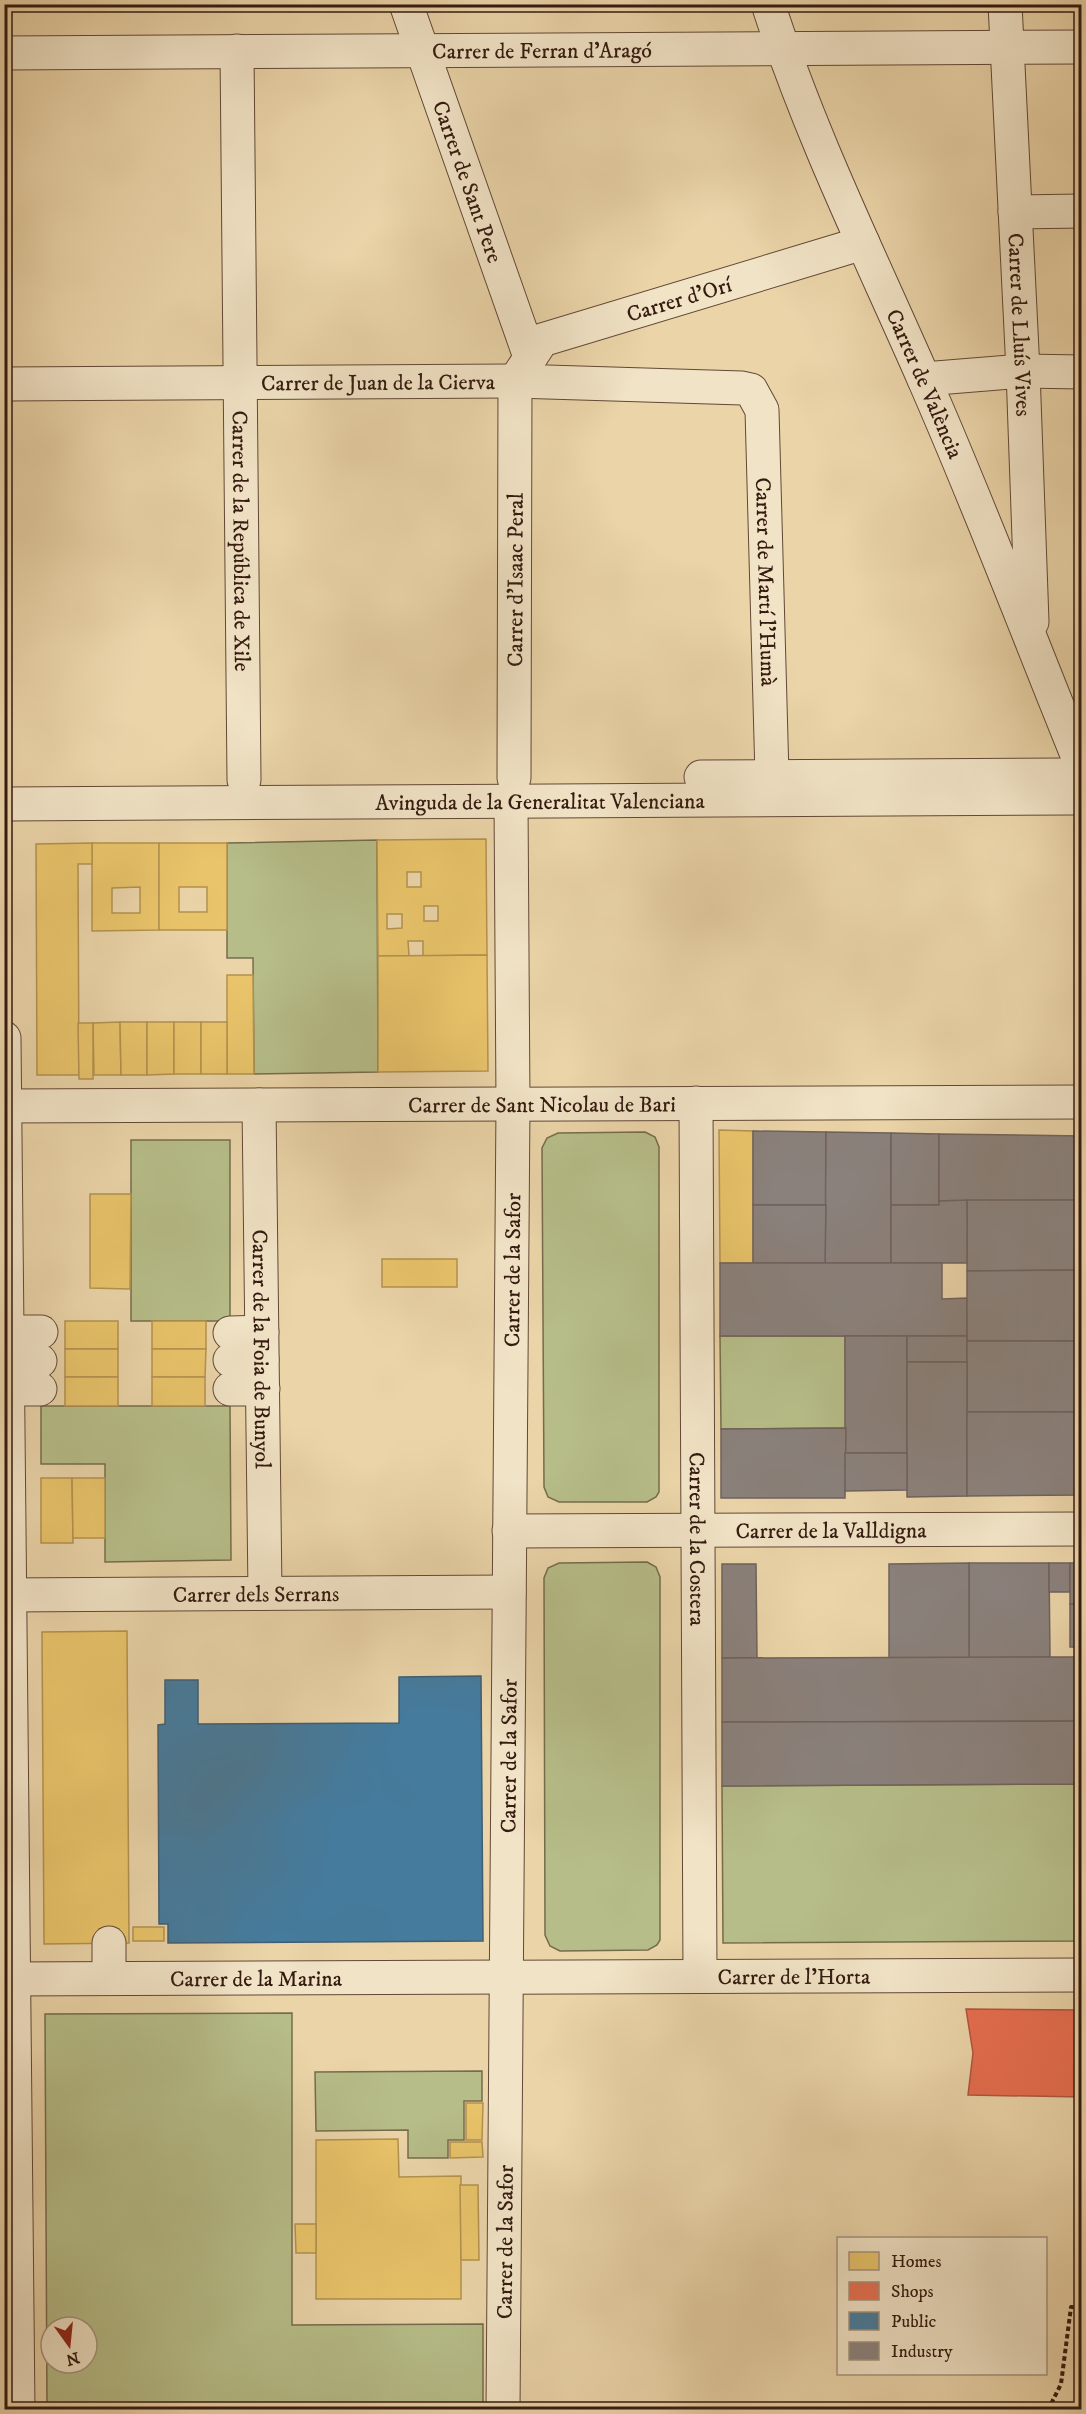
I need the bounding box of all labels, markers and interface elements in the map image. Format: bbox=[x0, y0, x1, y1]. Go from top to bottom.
street label: Carrer de Ferran d'Aragó bbox=[432, 37, 652, 66]
street label: Carrer de Sant Pere bbox=[426, 97, 508, 267]
street label: Carrer de Lluís Vives bbox=[1001, 232, 1037, 417]
street label: Carrer d'Orí bbox=[623, 271, 736, 329]
street label: Carrer de València bbox=[879, 305, 969, 464]
street label: Carrer de Juan de la Cierva bbox=[261, 369, 496, 397]
street label: Carrer de la República de Xile bbox=[225, 410, 255, 672]
street label: Carrer de Martí l'Humà bbox=[749, 477, 782, 687]
street label: Carrer d'Isaac Peral bbox=[502, 493, 530, 667]
street label: Avinguda de la Generalitat Valenciana bbox=[375, 788, 706, 817]
street label: Carrer de Sant Nicolau de Bari bbox=[408, 1092, 676, 1120]
street label: Carrer de la Safor bbox=[499, 1192, 527, 1347]
street label: Carrer de la Foia de Bunyol bbox=[246, 1229, 275, 1469]
street label: Carrer de la Costera bbox=[683, 1452, 710, 1627]
street label: Carrer de la Valldigna bbox=[735, 1518, 927, 1545]
street label: Carrer dels Serrans bbox=[173, 1581, 339, 1609]
street label: Carrer de la Safor bbox=[495, 1678, 524, 1833]
street label: Carrer de l'Horta bbox=[718, 1964, 871, 1991]
street label: Carrer de la Marina bbox=[170, 1966, 343, 1993]
street label: Carrer de la Safor bbox=[492, 2164, 520, 2319]
legend bbox=[837, 2237, 1047, 2375]
text: Homes bbox=[891, 2251, 942, 2273]
text: Shops bbox=[891, 2281, 934, 2303]
text: Public bbox=[891, 2311, 937, 2333]
north arrow bbox=[39, 2315, 99, 2375]
text: Industry bbox=[891, 2341, 953, 2363]
text: N bbox=[64, 2347, 82, 2370]

